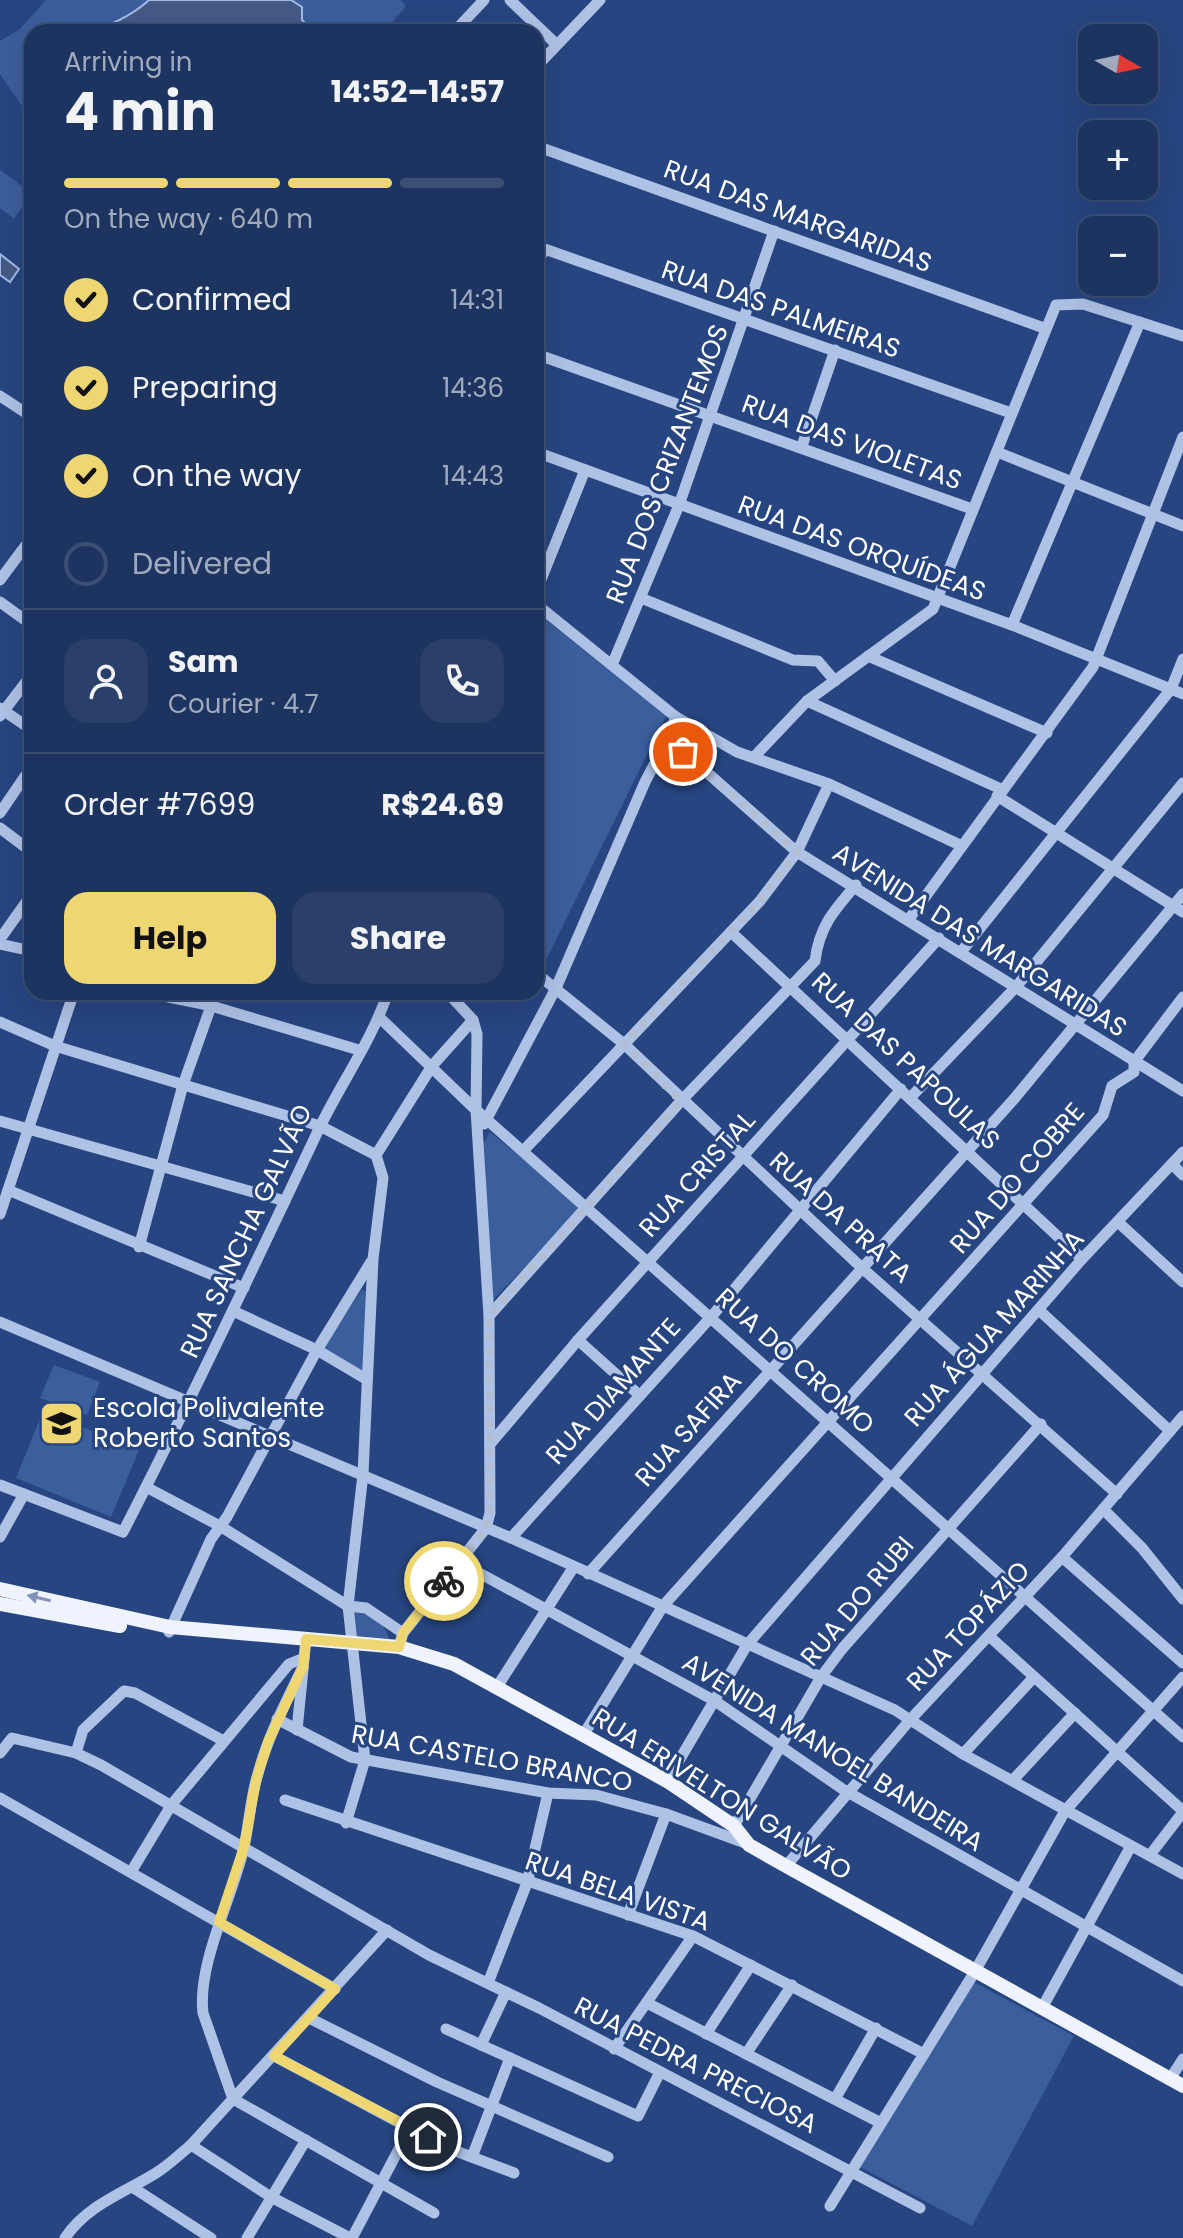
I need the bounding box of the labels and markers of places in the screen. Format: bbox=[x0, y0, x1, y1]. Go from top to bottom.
pin bbox=[649, 718, 717, 786]
place label: Escola Polivalente Roberto Santos bbox=[93, 1390, 325, 1456]
school or university icon: Escola Polivalente Roberto Santos bbox=[38, 1399, 86, 1447]
pin bbox=[394, 2103, 462, 2171]

